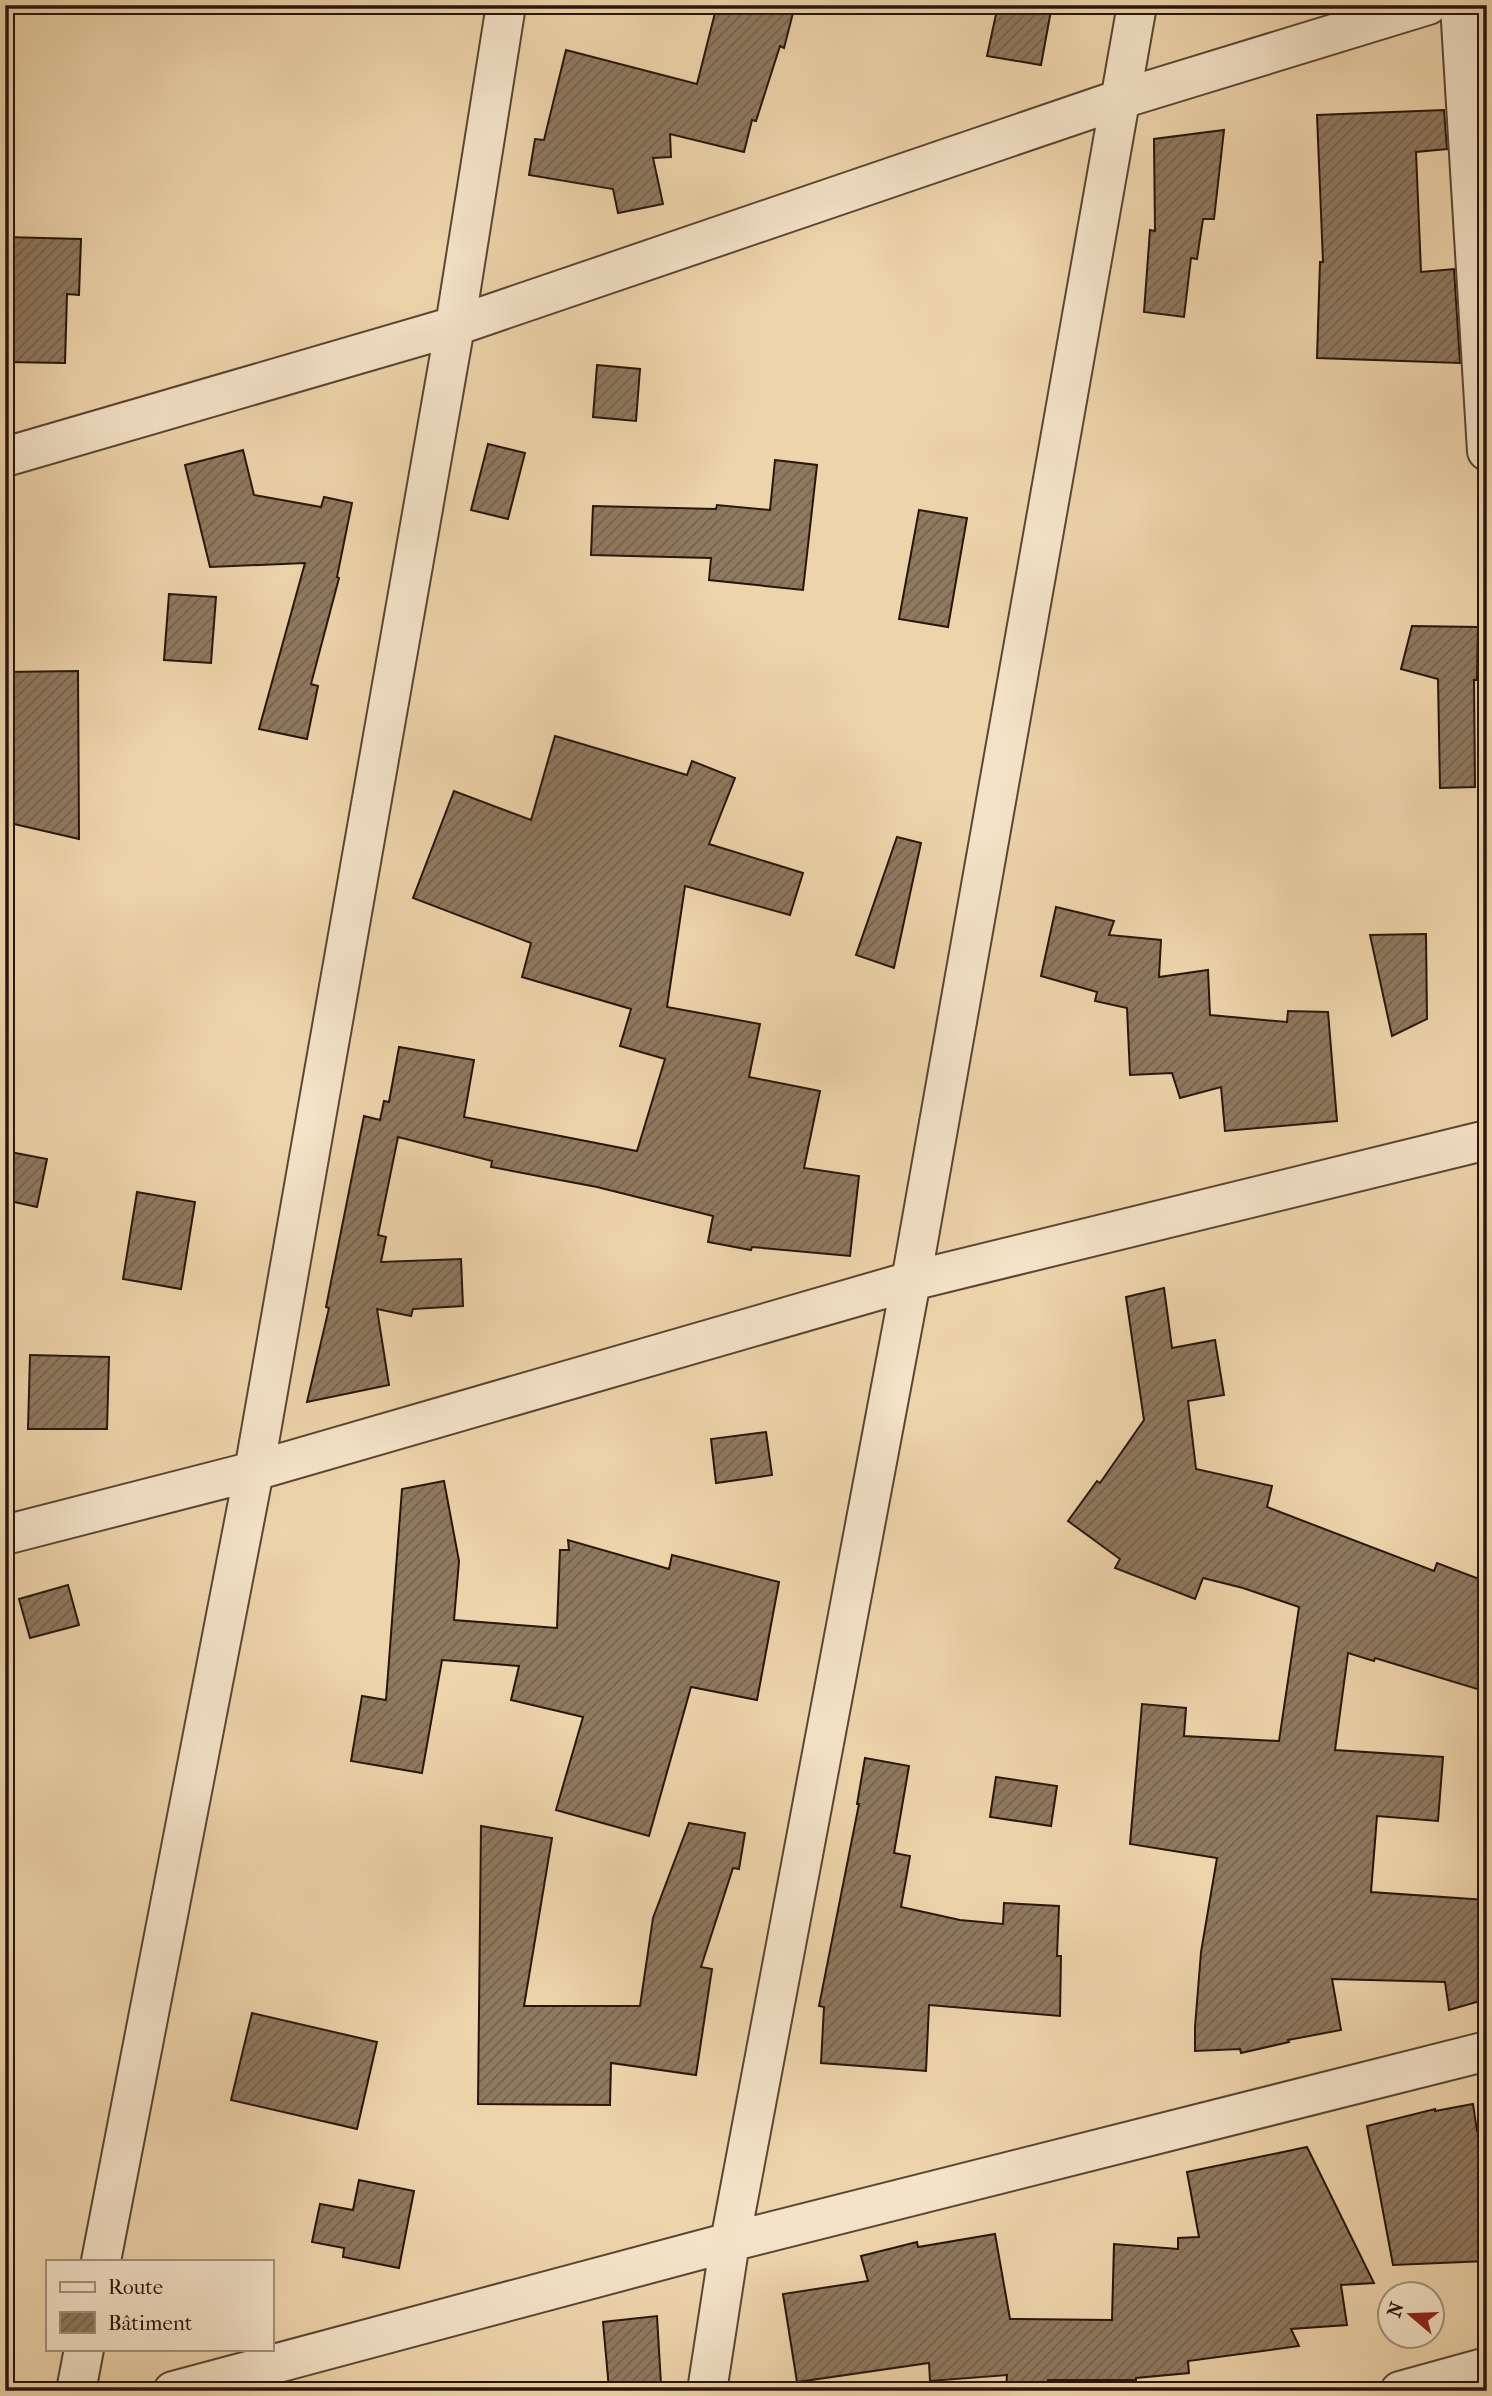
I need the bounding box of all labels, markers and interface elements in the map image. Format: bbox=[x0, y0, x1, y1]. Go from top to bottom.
legend bbox=[46, 2260, 273, 2350]
text: Route bbox=[108, 2275, 163, 2299]
north arrow bbox=[1376, 2280, 1446, 2350]
text: N bbox=[1383, 2299, 1409, 2320]
text: Bâtiment bbox=[108, 2311, 193, 2335]

